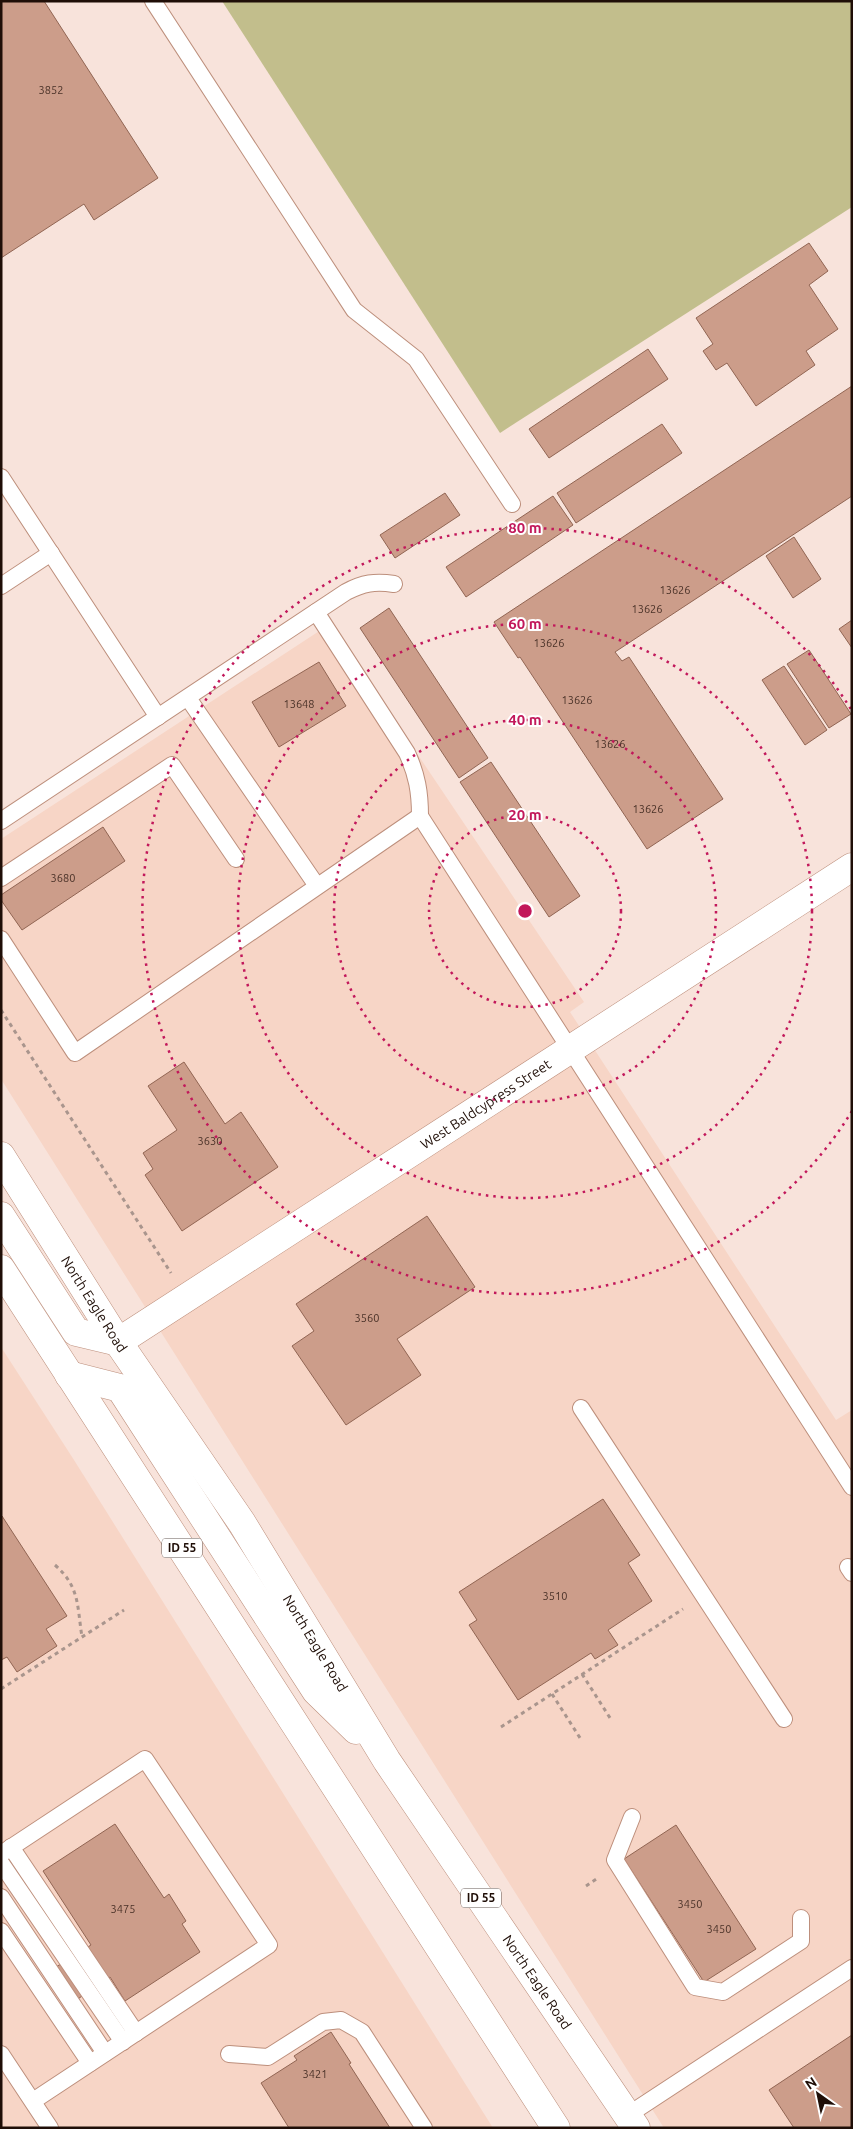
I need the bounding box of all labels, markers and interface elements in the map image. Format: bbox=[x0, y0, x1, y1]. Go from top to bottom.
house number: 3852 bbox=[39, 84, 63, 96]
text: 80 m bbox=[508, 519, 542, 536]
house number: 13626 bbox=[659, 584, 691, 596]
house number: 13626 bbox=[631, 603, 663, 615]
text: 60 m bbox=[508, 615, 542, 632]
house number: 13626 bbox=[533, 637, 565, 649]
house number: 13626 bbox=[561, 694, 593, 706]
house number: 13648 bbox=[283, 698, 315, 710]
text: 40 m bbox=[508, 711, 542, 728]
house number: 13626 bbox=[594, 738, 626, 750]
house number: 13626 bbox=[632, 803, 664, 815]
text: 20 m bbox=[508, 806, 542, 823]
house number: 3680 bbox=[51, 872, 75, 884]
centre of rings bbox=[516, 902, 534, 920]
street label: West Baldcypress Street bbox=[417, 1056, 554, 1152]
house number: 3630 bbox=[198, 1135, 222, 1147]
street label: North Eagle Road bbox=[58, 1253, 130, 1355]
house number: 3560 bbox=[355, 1312, 379, 1324]
road number: ID 55 bbox=[162, 1539, 202, 1558]
house number: 3510 bbox=[543, 1590, 567, 1602]
street label: North Eagle Road bbox=[280, 1592, 351, 1695]
road number: ID 55 bbox=[461, 1889, 501, 1908]
house number: 3450 bbox=[678, 1898, 702, 1910]
house number: 3475 bbox=[111, 1903, 135, 1915]
house number: 3450 bbox=[707, 1923, 731, 1935]
street label: North Eagle Road bbox=[499, 1932, 575, 2032]
house number: 3421 bbox=[303, 2068, 327, 2080]
north arrow bbox=[793, 2069, 843, 2119]
text: N bbox=[802, 2074, 820, 2093]

